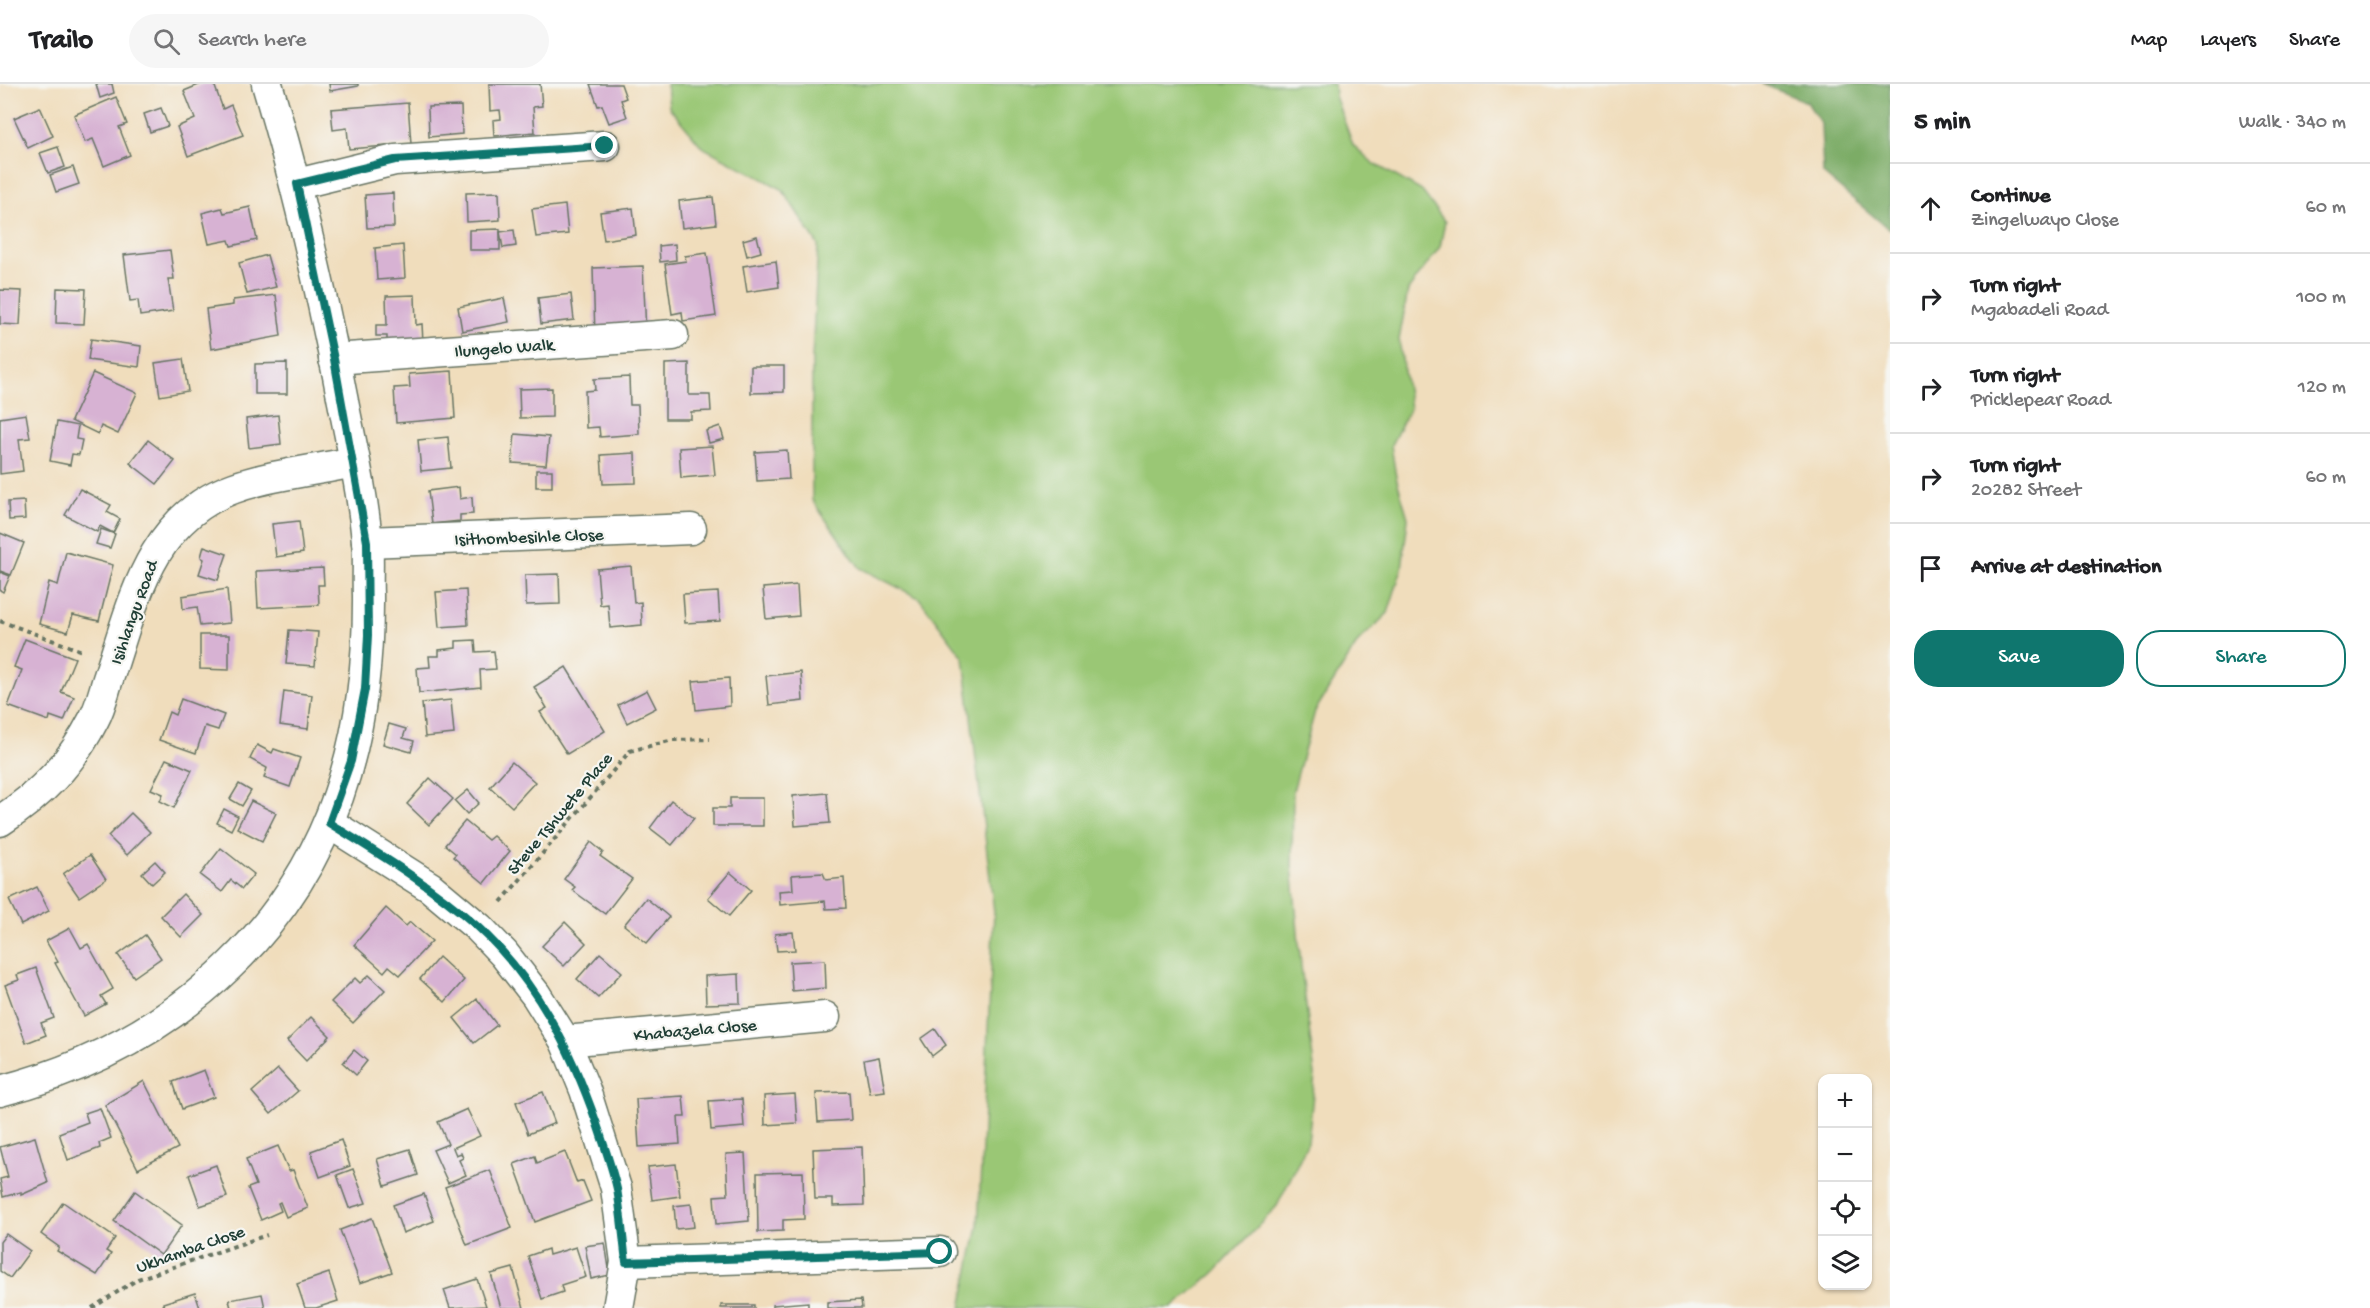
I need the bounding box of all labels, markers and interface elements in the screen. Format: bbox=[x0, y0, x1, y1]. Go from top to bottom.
search box bbox=[129, 14, 549, 68]
text: Trailo bbox=[30, 25, 93, 58]
icon: search bbox=[150, 25, 183, 58]
text: Search here bbox=[198, 28, 306, 54]
text: Map bbox=[2131, 29, 2167, 54]
text: Layers bbox=[2200, 29, 2256, 54]
text: Share bbox=[2289, 29, 2340, 54]
text: 5 min bbox=[1914, 108, 1970, 139]
text: Walk · 340 m bbox=[2239, 112, 2346, 135]
route end bbox=[591, 132, 617, 158]
text: Continue bbox=[1971, 184, 2051, 210]
icon: ahead bbox=[1914, 192, 1947, 225]
text: 60 m bbox=[2306, 197, 2346, 220]
text: Zingelwayo Close bbox=[1971, 210, 2119, 233]
text: Turn right bbox=[1971, 274, 2059, 300]
icon: right bbox=[1914, 282, 1947, 315]
text: 100 m bbox=[2296, 287, 2346, 310]
text: Mgabadeli Road bbox=[1971, 300, 2108, 323]
street label: Ilungelo Walk bbox=[454, 335, 557, 363]
text: Turn right bbox=[1971, 364, 2059, 390]
icon: right bbox=[1914, 372, 1947, 405]
text: 120 m bbox=[2298, 377, 2346, 400]
text: Pricklepear Road bbox=[1971, 390, 2111, 413]
text: Turn right bbox=[1971, 454, 2059, 480]
icon: right bbox=[1914, 462, 1947, 495]
text: 60 m bbox=[2306, 467, 2346, 490]
text: 20282 Street bbox=[1971, 480, 2081, 503]
street label: Isithombesihle Close bbox=[454, 525, 605, 552]
icon: arrive bbox=[1914, 552, 1947, 585]
text: Arrive at destination bbox=[1971, 555, 2161, 581]
street label: Isihlangu Road bbox=[107, 557, 164, 668]
button: Save bbox=[1914, 630, 2124, 687]
button: Share bbox=[2136, 630, 2346, 687]
street label: Steve Tshwete Place bbox=[504, 749, 619, 880]
street label: Khabazela Close bbox=[633, 1016, 758, 1047]
map controls bbox=[1818, 1074, 1872, 1290]
button: + bbox=[1818, 1074, 1872, 1128]
button: − bbox=[1818, 1128, 1872, 1182]
button: locate bbox=[1818, 1182, 1872, 1236]
street label: Ukhamba Close bbox=[134, 1222, 249, 1279]
button: layers bbox=[1818, 1236, 1872, 1290]
route start bbox=[926, 1238, 952, 1264]

